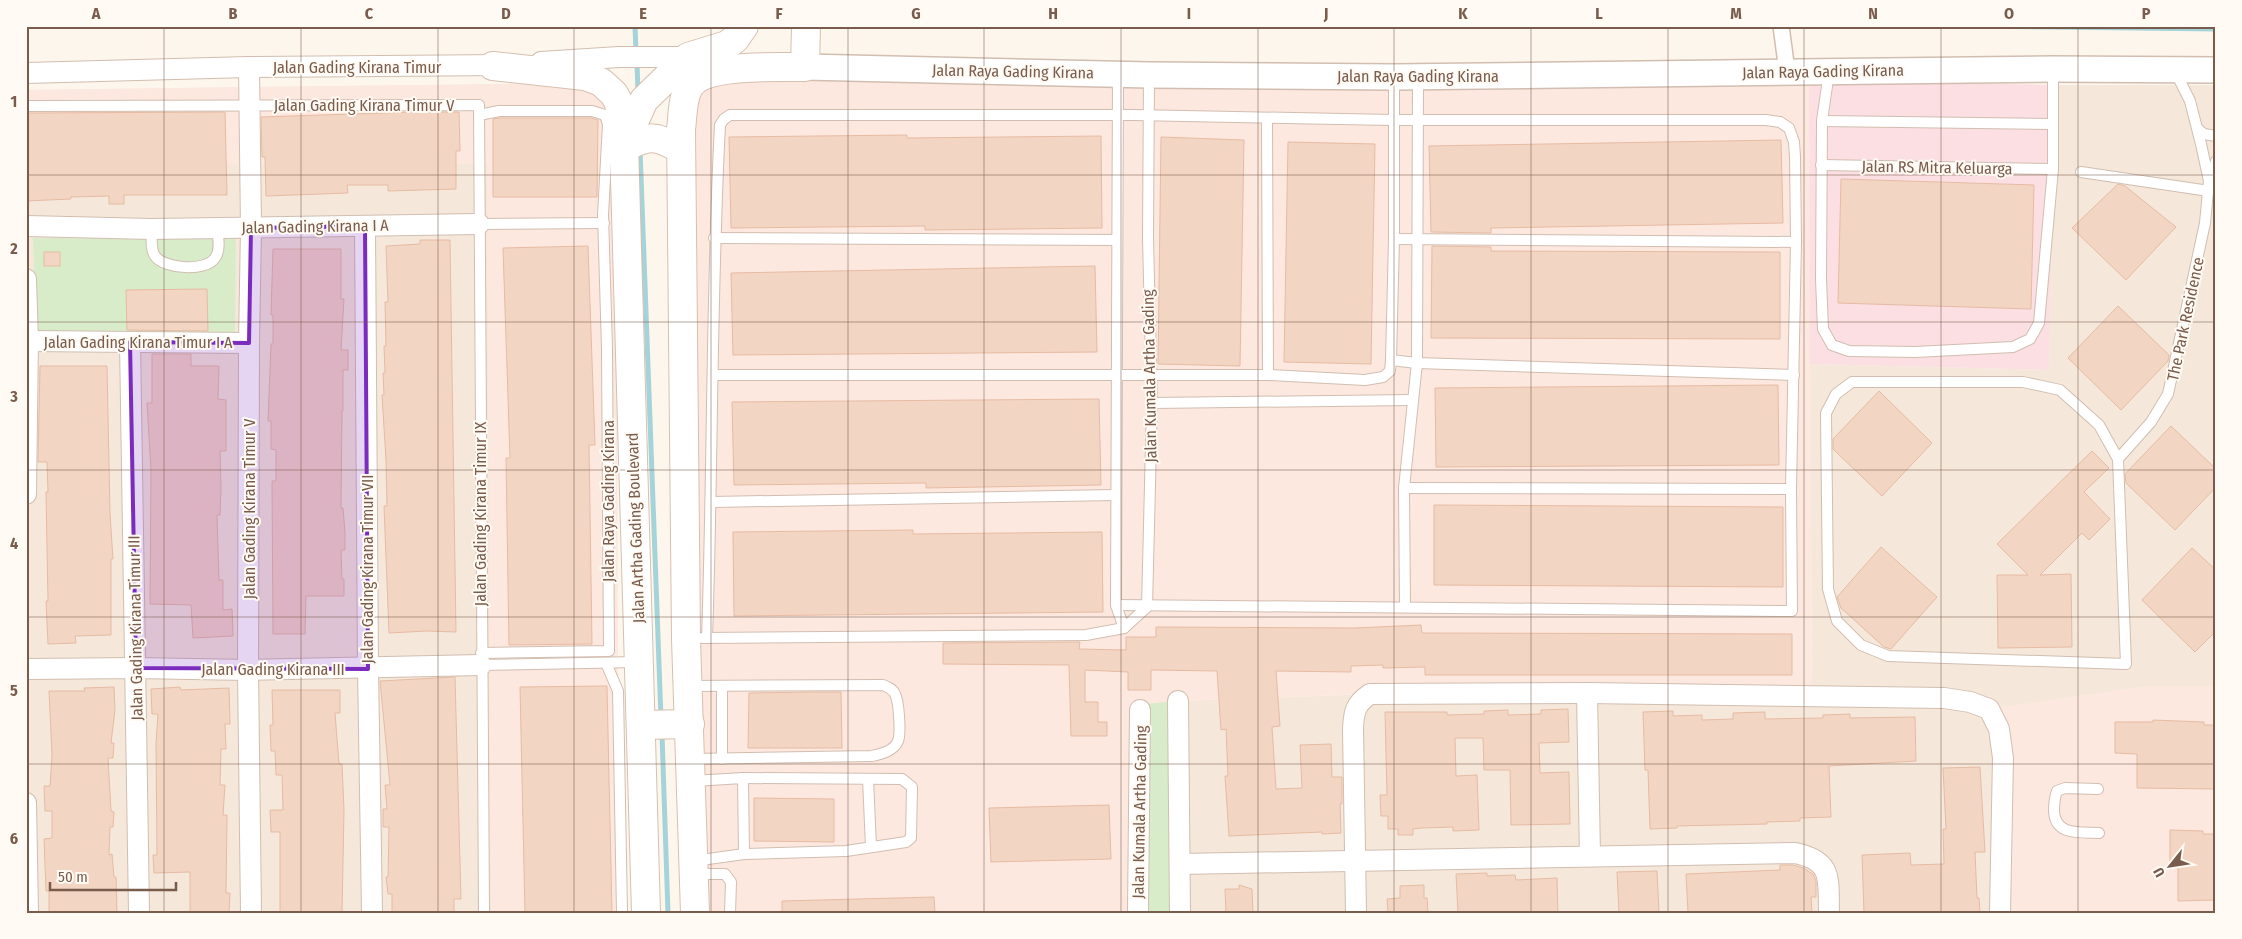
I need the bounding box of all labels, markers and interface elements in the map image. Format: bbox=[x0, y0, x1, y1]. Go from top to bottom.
text: A bbox=[91, 4, 101, 23]
text: B bbox=[229, 4, 238, 23]
text: C bbox=[365, 4, 374, 23]
text: D bbox=[501, 4, 511, 23]
text: E bbox=[639, 4, 647, 23]
text: F bbox=[775, 4, 783, 23]
text: G bbox=[911, 4, 921, 23]
text: H bbox=[1048, 4, 1058, 23]
text: I bbox=[1187, 4, 1191, 23]
text: J bbox=[1323, 4, 1328, 23]
text: K bbox=[1458, 4, 1468, 23]
text: L bbox=[1595, 4, 1603, 23]
text: M bbox=[1730, 4, 1742, 23]
text: N bbox=[1868, 4, 1878, 23]
text: O bbox=[2004, 4, 2014, 23]
text: P bbox=[2142, 4, 2151, 23]
street label: Jalan Gading Kirana Timur bbox=[273, 58, 442, 77]
street label: Jalan Raya Gading Kirana bbox=[932, 61, 1094, 82]
street label: Jalan Raya Gading Kirana bbox=[1742, 61, 1904, 82]
street label: Jalan Raya Gading Kirana bbox=[1337, 67, 1499, 86]
text: 1 bbox=[11, 92, 17, 111]
street label: Jalan Gading Kirana Timur V bbox=[274, 96, 455, 115]
street label: Jalan RS Mitra Keluarga bbox=[1861, 157, 2013, 178]
street label: Jalan Gading Kirana I A bbox=[241, 216, 389, 237]
text: 2 bbox=[9, 239, 18, 258]
street label: The Park Residence bbox=[2163, 255, 2208, 383]
street label: Jalan Kumala Artha Gading bbox=[1138, 289, 1161, 463]
street label: Jalan Gading Kirana Timur I A bbox=[44, 333, 233, 352]
text: 3 bbox=[9, 387, 18, 406]
street label: Jalan Gading Kirana Timur V bbox=[240, 418, 259, 599]
street label: Jalan Raya Gading Kirana bbox=[599, 420, 618, 582]
street label: Jalan Gading Kirana Timur IX bbox=[471, 422, 490, 606]
street label: Jalan Artha Gading Boulevard bbox=[623, 432, 648, 624]
street label: Jalan Gading Kirana Timur VII bbox=[358, 475, 377, 664]
text: 4 bbox=[10, 534, 18, 553]
street label: Jalan Gading Kirana Timur III bbox=[124, 535, 147, 721]
street label: Jalan Gading Kirana III bbox=[201, 660, 345, 679]
text: 5 bbox=[10, 681, 18, 700]
street label: Jalan Kumala Artha Gading bbox=[1128, 725, 1151, 899]
text: 6 bbox=[10, 829, 18, 848]
north arrow bbox=[2144, 842, 2194, 892]
scale bar bbox=[50, 859, 176, 891]
text: U bbox=[2150, 864, 2169, 880]
text: 50 m bbox=[58, 868, 88, 886]

